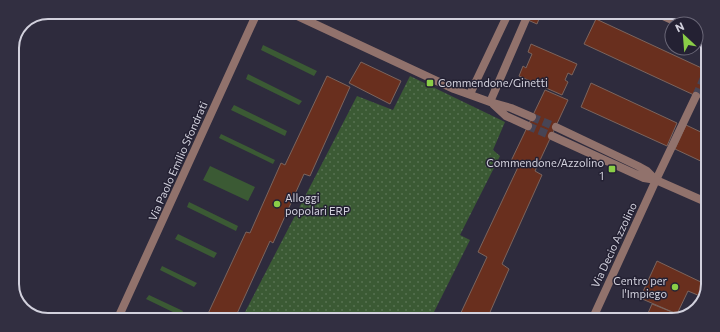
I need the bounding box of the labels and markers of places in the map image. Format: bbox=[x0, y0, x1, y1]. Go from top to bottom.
place label: Commendone/Ginetti bbox=[438, 76, 548, 89]
marker: Commendone/Ginetti bbox=[425, 78, 435, 88]
place label: Commendone/Azzolino 1 bbox=[486, 156, 604, 182]
marker: Commendone/Azzolino 1 bbox=[607, 164, 617, 174]
place label: Alloggi popolari ERP bbox=[285, 191, 350, 217]
marker: Alloggi popolari ERP bbox=[272, 199, 282, 209]
place label: Centro per l'Impiego bbox=[613, 274, 668, 300]
marker: Centro per l'Impiego bbox=[670, 282, 680, 292]

